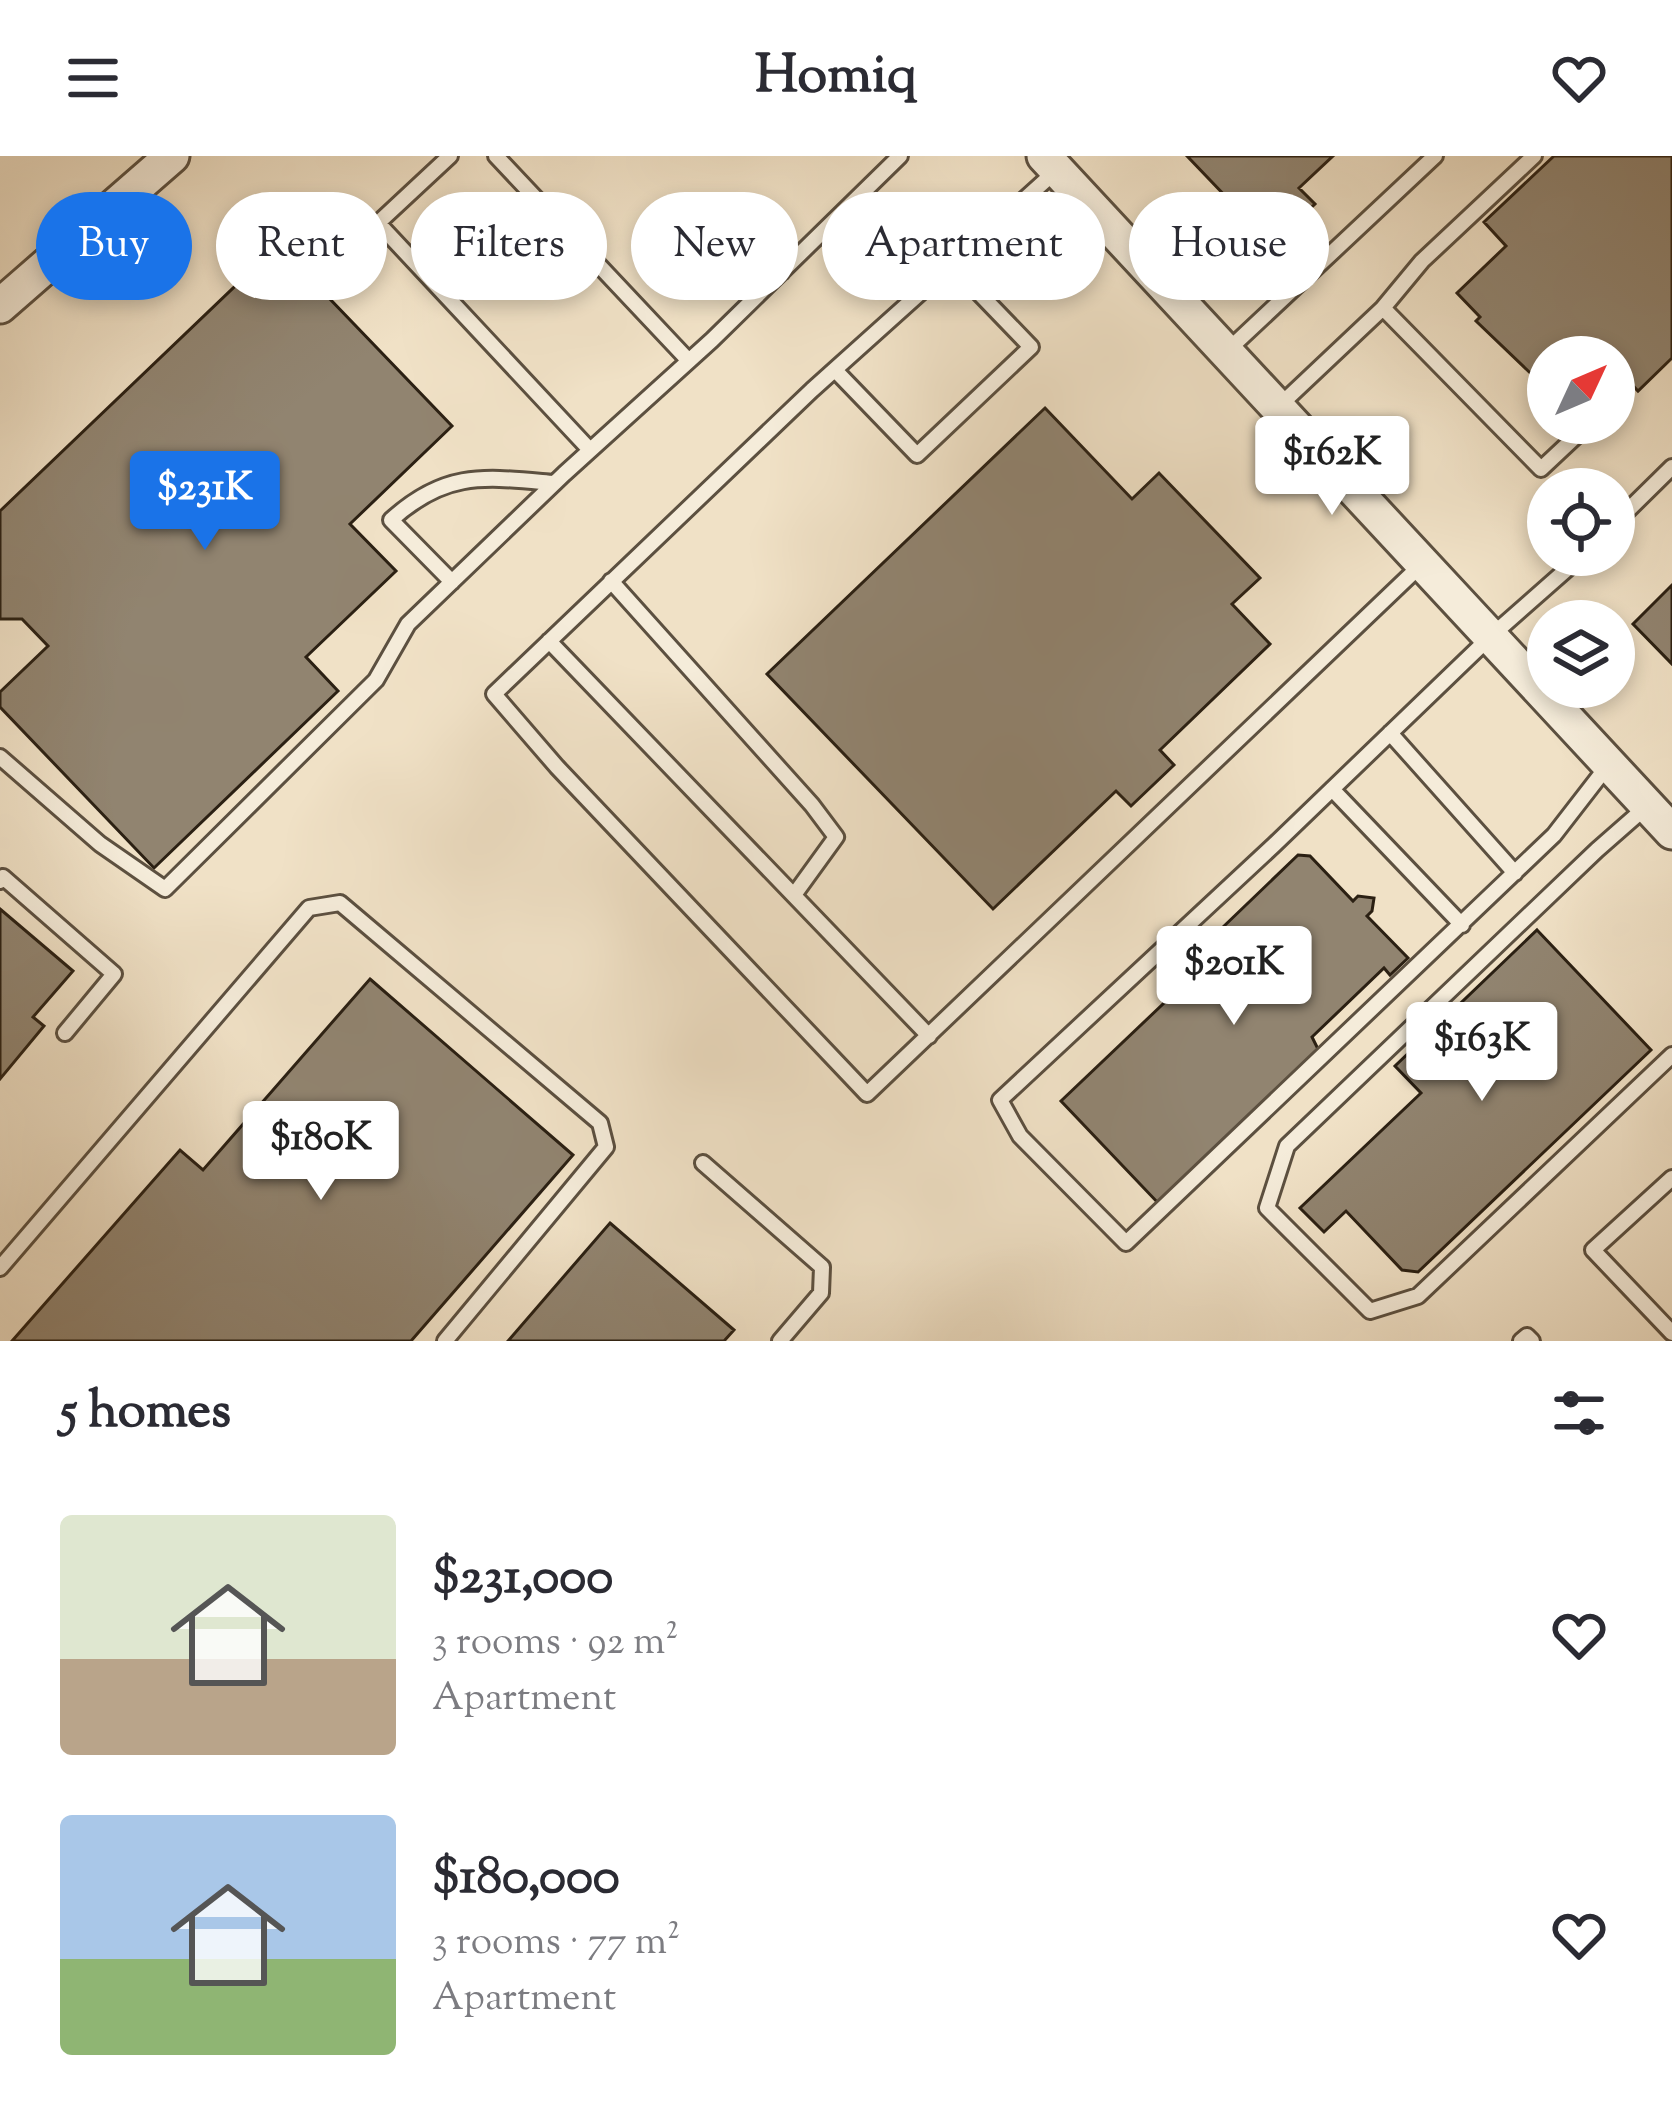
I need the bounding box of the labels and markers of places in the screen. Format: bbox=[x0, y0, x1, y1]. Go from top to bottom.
pin: $162K bbox=[1248, 416, 1416, 518]
pin: $231K bbox=[121, 451, 289, 553]
pin: $201K bbox=[1150, 926, 1318, 1028]
pin: $163K bbox=[1398, 1002, 1566, 1104]
pin: $180K bbox=[237, 1101, 405, 1203]

